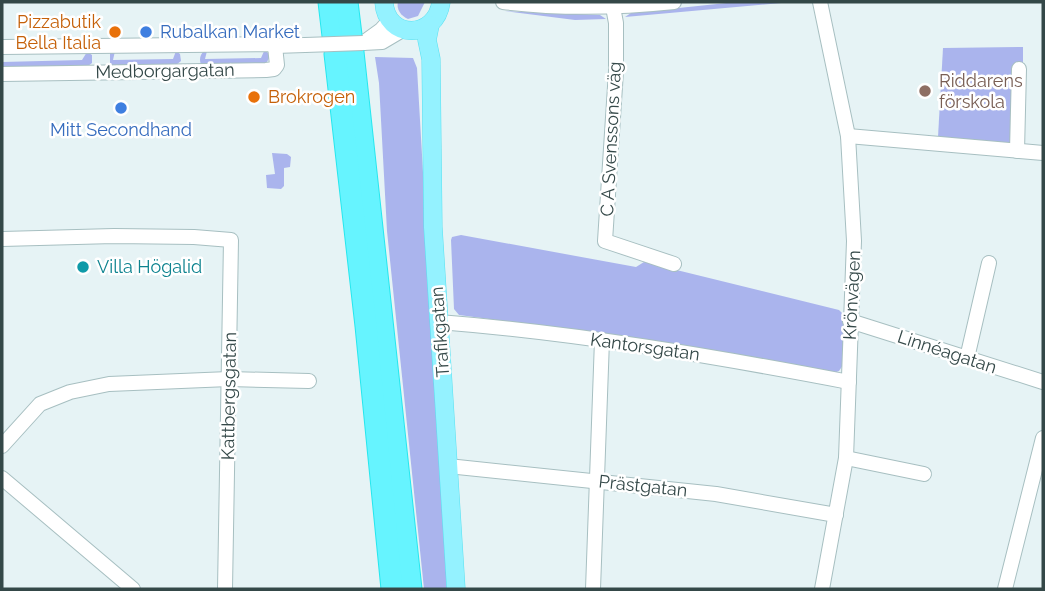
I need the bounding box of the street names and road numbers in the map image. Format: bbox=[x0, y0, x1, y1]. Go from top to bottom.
street label: Medborgargatan bbox=[95, 59, 235, 82]
street label: C A Svenssons väg bbox=[596, 61, 625, 217]
street label: Krönvägen bbox=[839, 250, 864, 340]
street label: Trafikgatan bbox=[426, 286, 453, 378]
street label: Linnéagatan bbox=[895, 326, 999, 377]
street label: Kantorsgatan bbox=[589, 328, 701, 365]
street label: Kattbergsgatan bbox=[217, 332, 240, 460]
street label: Prästgatan bbox=[598, 470, 688, 501]

